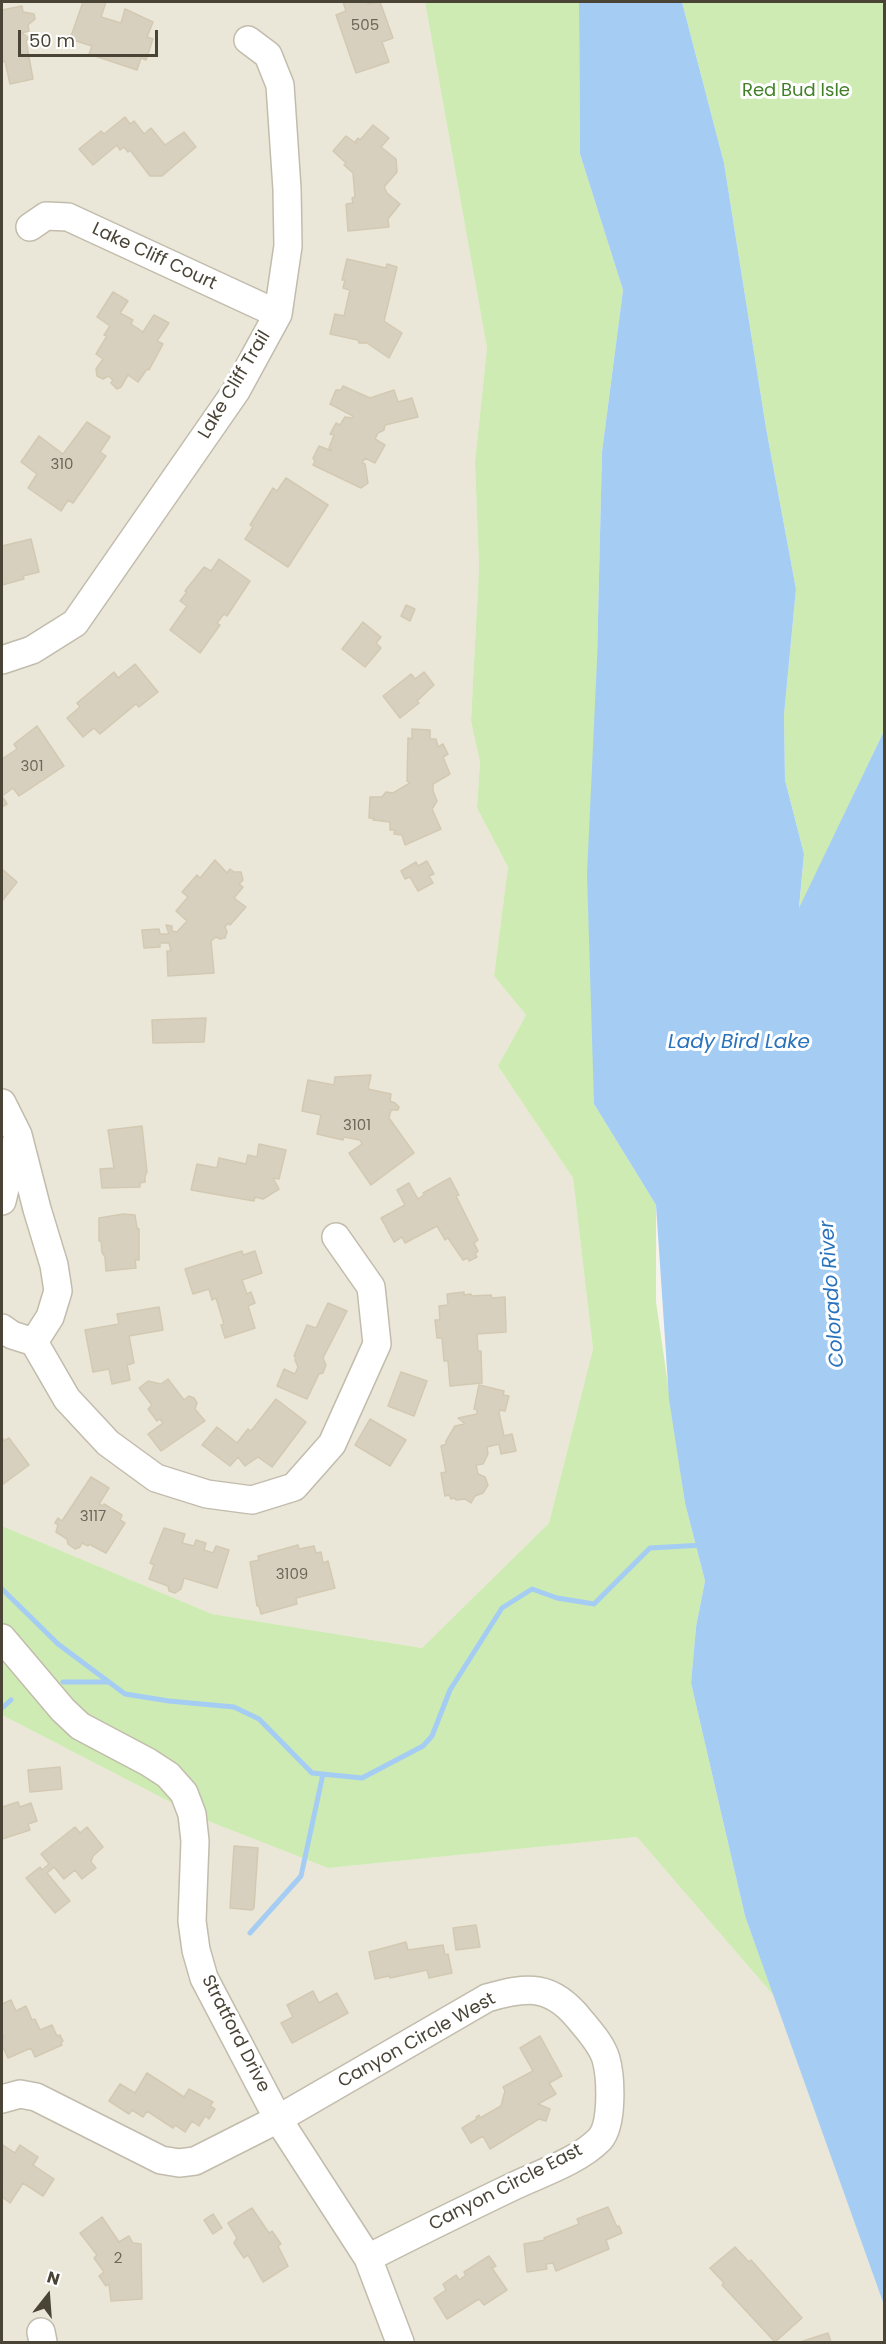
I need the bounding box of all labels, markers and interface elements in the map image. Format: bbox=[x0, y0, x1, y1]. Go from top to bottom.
house number: 505 bbox=[351, 17, 379, 35]
scale bar bbox=[21, 18, 160, 56]
text: 50 m bbox=[29, 28, 75, 53]
park label: Red Bud Isle bbox=[742, 80, 850, 102]
street label: Lake Cliff Court bbox=[88, 219, 220, 295]
street label: Lake Cliff Trail bbox=[194, 327, 276, 443]
house number: 310 bbox=[50, 456, 74, 474]
house number: 301 bbox=[20, 758, 44, 776]
water label: Lady Bird Lake bbox=[668, 1031, 810, 1055]
house number: 3101 bbox=[343, 1117, 371, 1135]
water label: Colorado River bbox=[816, 1220, 850, 1368]
house number: 3117 bbox=[80, 1508, 106, 1526]
house number: 3109 bbox=[276, 1566, 308, 1584]
street label: Stratford Drive bbox=[196, 1972, 274, 2096]
street label: Canyon Circle West bbox=[335, 1989, 499, 2093]
street label: Canyon Circle East bbox=[426, 2140, 586, 2236]
house number: 2 bbox=[114, 2250, 122, 2268]
north arrow bbox=[18, 2266, 78, 2326]
text: N bbox=[44, 2266, 63, 2291]

